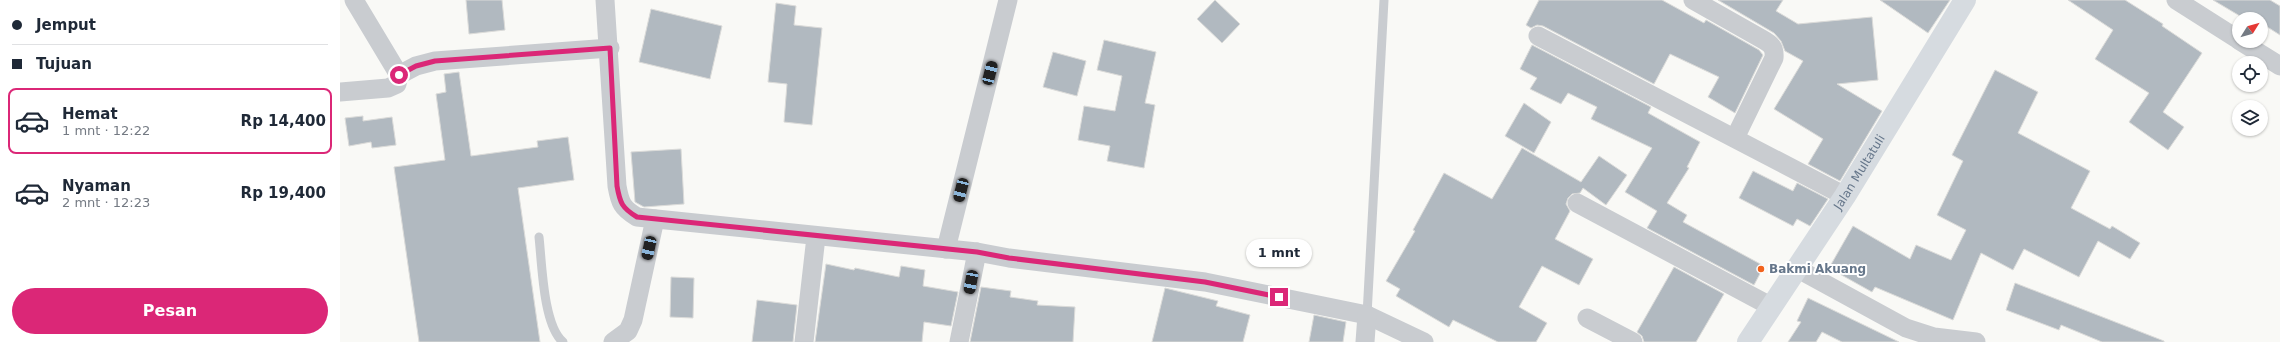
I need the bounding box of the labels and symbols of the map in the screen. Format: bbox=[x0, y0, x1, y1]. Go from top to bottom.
north arrow bbox=[2232, 12, 2268, 48]
car bbox=[981, 60, 999, 86]
route start bbox=[390, 66, 408, 84]
street label: Jalan Multatuli bbox=[1830, 132, 1888, 213]
car bbox=[952, 177, 970, 203]
car bbox=[641, 235, 657, 261]
callout: 1 mnt bbox=[1246, 239, 1312, 267]
place label: Bakmi Akuang bbox=[1769, 262, 1866, 276]
marker: Bakmi Akuang bbox=[1756, 264, 1766, 274]
car bbox=[963, 269, 979, 295]
route end bbox=[1270, 288, 1288, 306]

